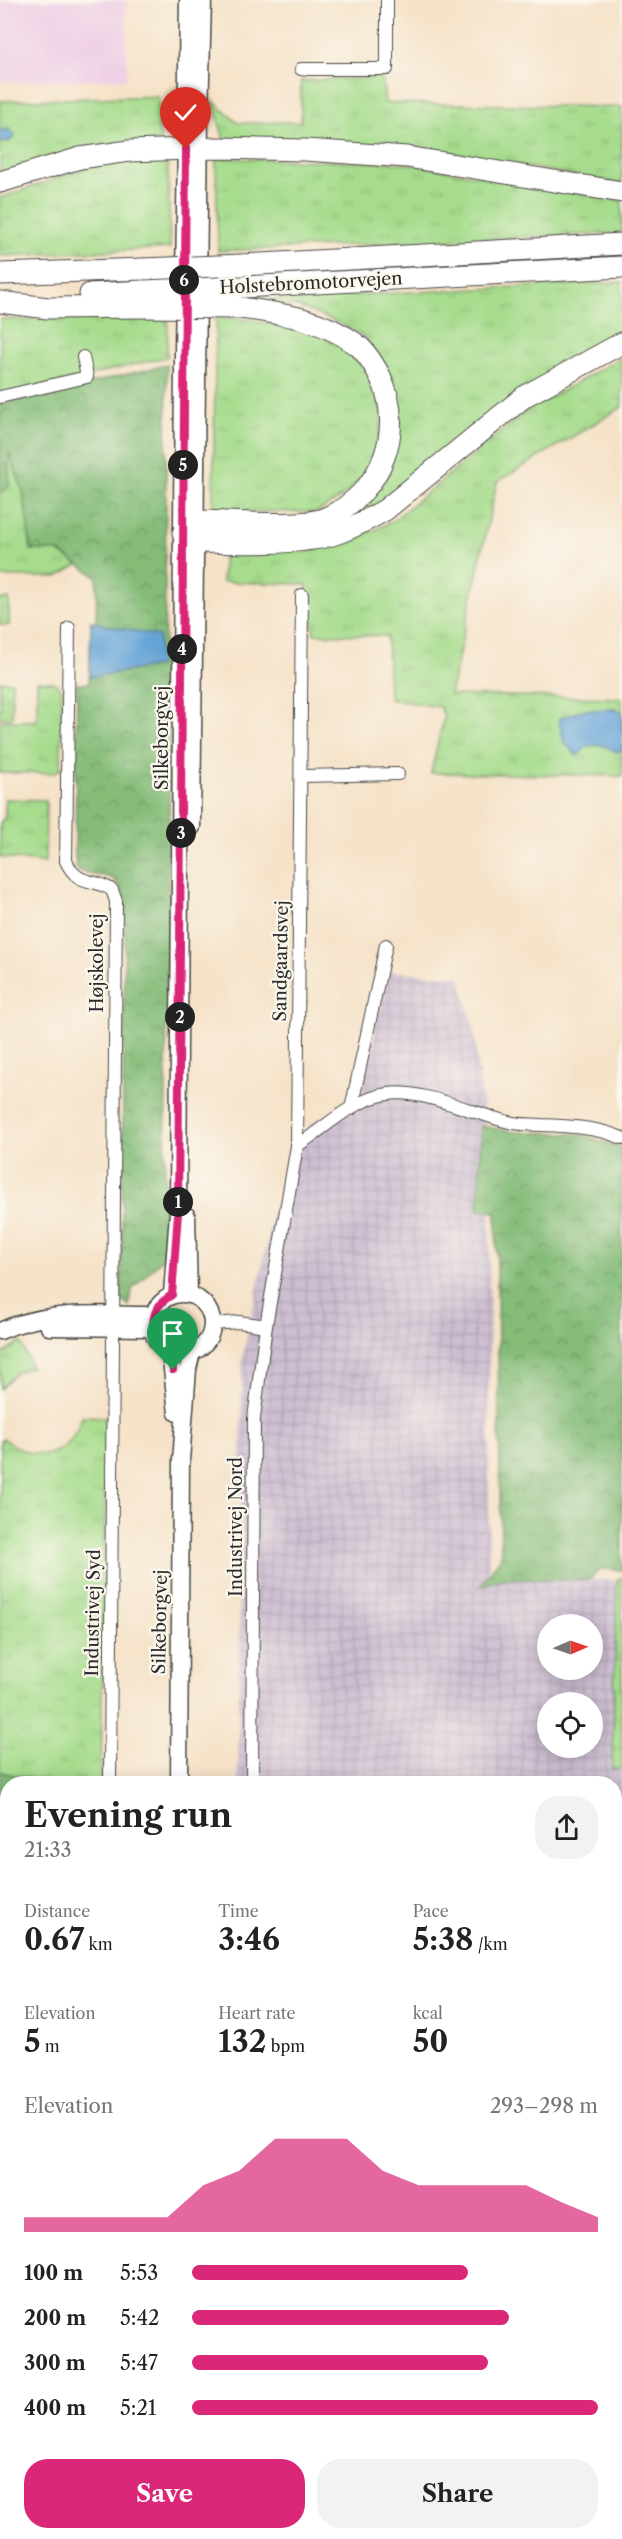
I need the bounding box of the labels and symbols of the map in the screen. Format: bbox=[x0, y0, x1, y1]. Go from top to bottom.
pin bbox=[160, 87, 211, 149]
pin: 6 bbox=[169, 265, 199, 295]
street label: Holstebromotorvejen bbox=[219, 267, 403, 299]
pin: 5 bbox=[168, 450, 198, 480]
pin: 4 bbox=[167, 634, 197, 664]
street label: Silkeborgvej bbox=[151, 686, 173, 790]
pin: 3 bbox=[166, 818, 196, 848]
street label: Sandgaardsvej bbox=[269, 900, 293, 1022]
street label: Højskolevej bbox=[86, 913, 108, 1013]
pin: 2 bbox=[165, 1002, 195, 1032]
pin: 1 bbox=[163, 1187, 193, 1217]
pin bbox=[147, 1308, 198, 1370]
street label: Industrivej Nord bbox=[225, 1457, 247, 1597]
street label: Industrivej Syd bbox=[81, 1549, 105, 1677]
street label: Silkeborgvej bbox=[148, 1569, 172, 1675]
north arrow bbox=[537, 1614, 603, 1680]

